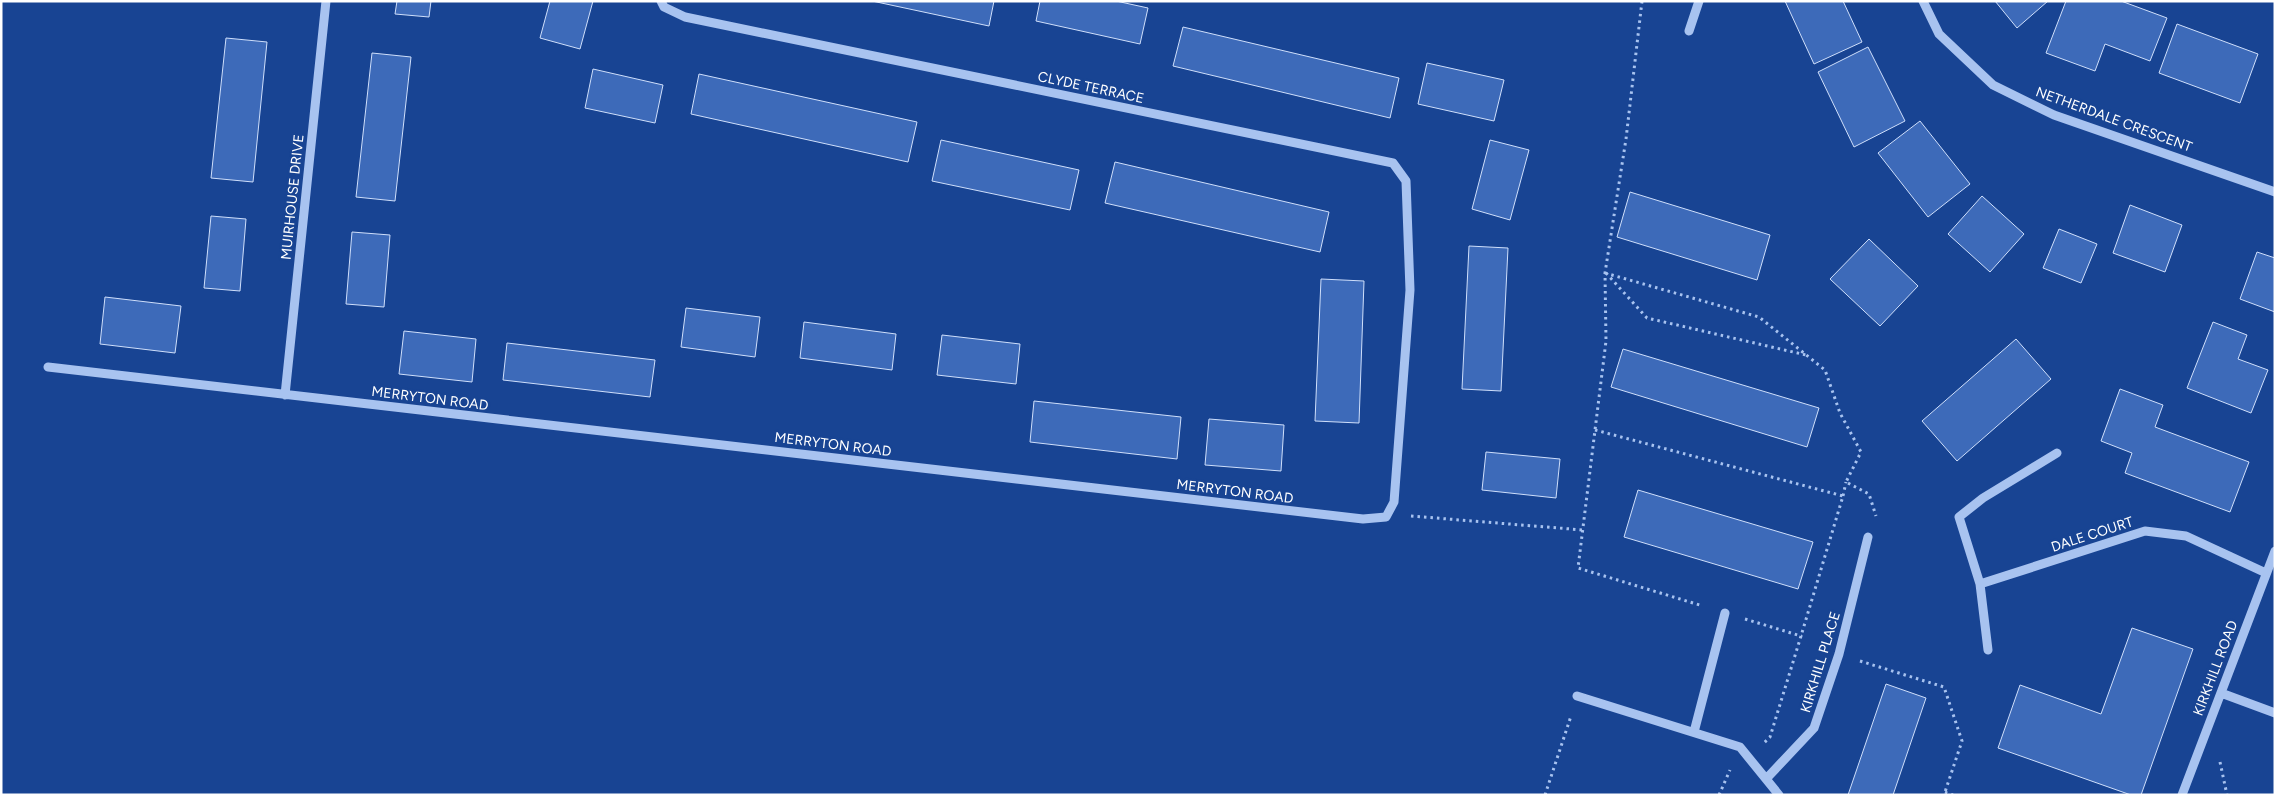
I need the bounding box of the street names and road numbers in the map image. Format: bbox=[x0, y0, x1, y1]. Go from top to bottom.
street label: CLYDE TERRACE bbox=[1036, 68, 1146, 107]
street label: NETHERDALE CRESCENT bbox=[2033, 83, 2195, 156]
street label: MUIRHOUSE DRIVE bbox=[277, 133, 308, 261]
street label: MERRYTON ROAD bbox=[370, 383, 489, 414]
street label: MERRYTON ROAD bbox=[773, 429, 892, 460]
street label: MERRYTON ROAD bbox=[1175, 476, 1294, 507]
street label: DALE COURT bbox=[2049, 513, 2136, 556]
street label: KIRKHILL PLACE bbox=[1797, 609, 1844, 715]
street label: KIRKHILL ROAD bbox=[2189, 618, 2241, 718]

